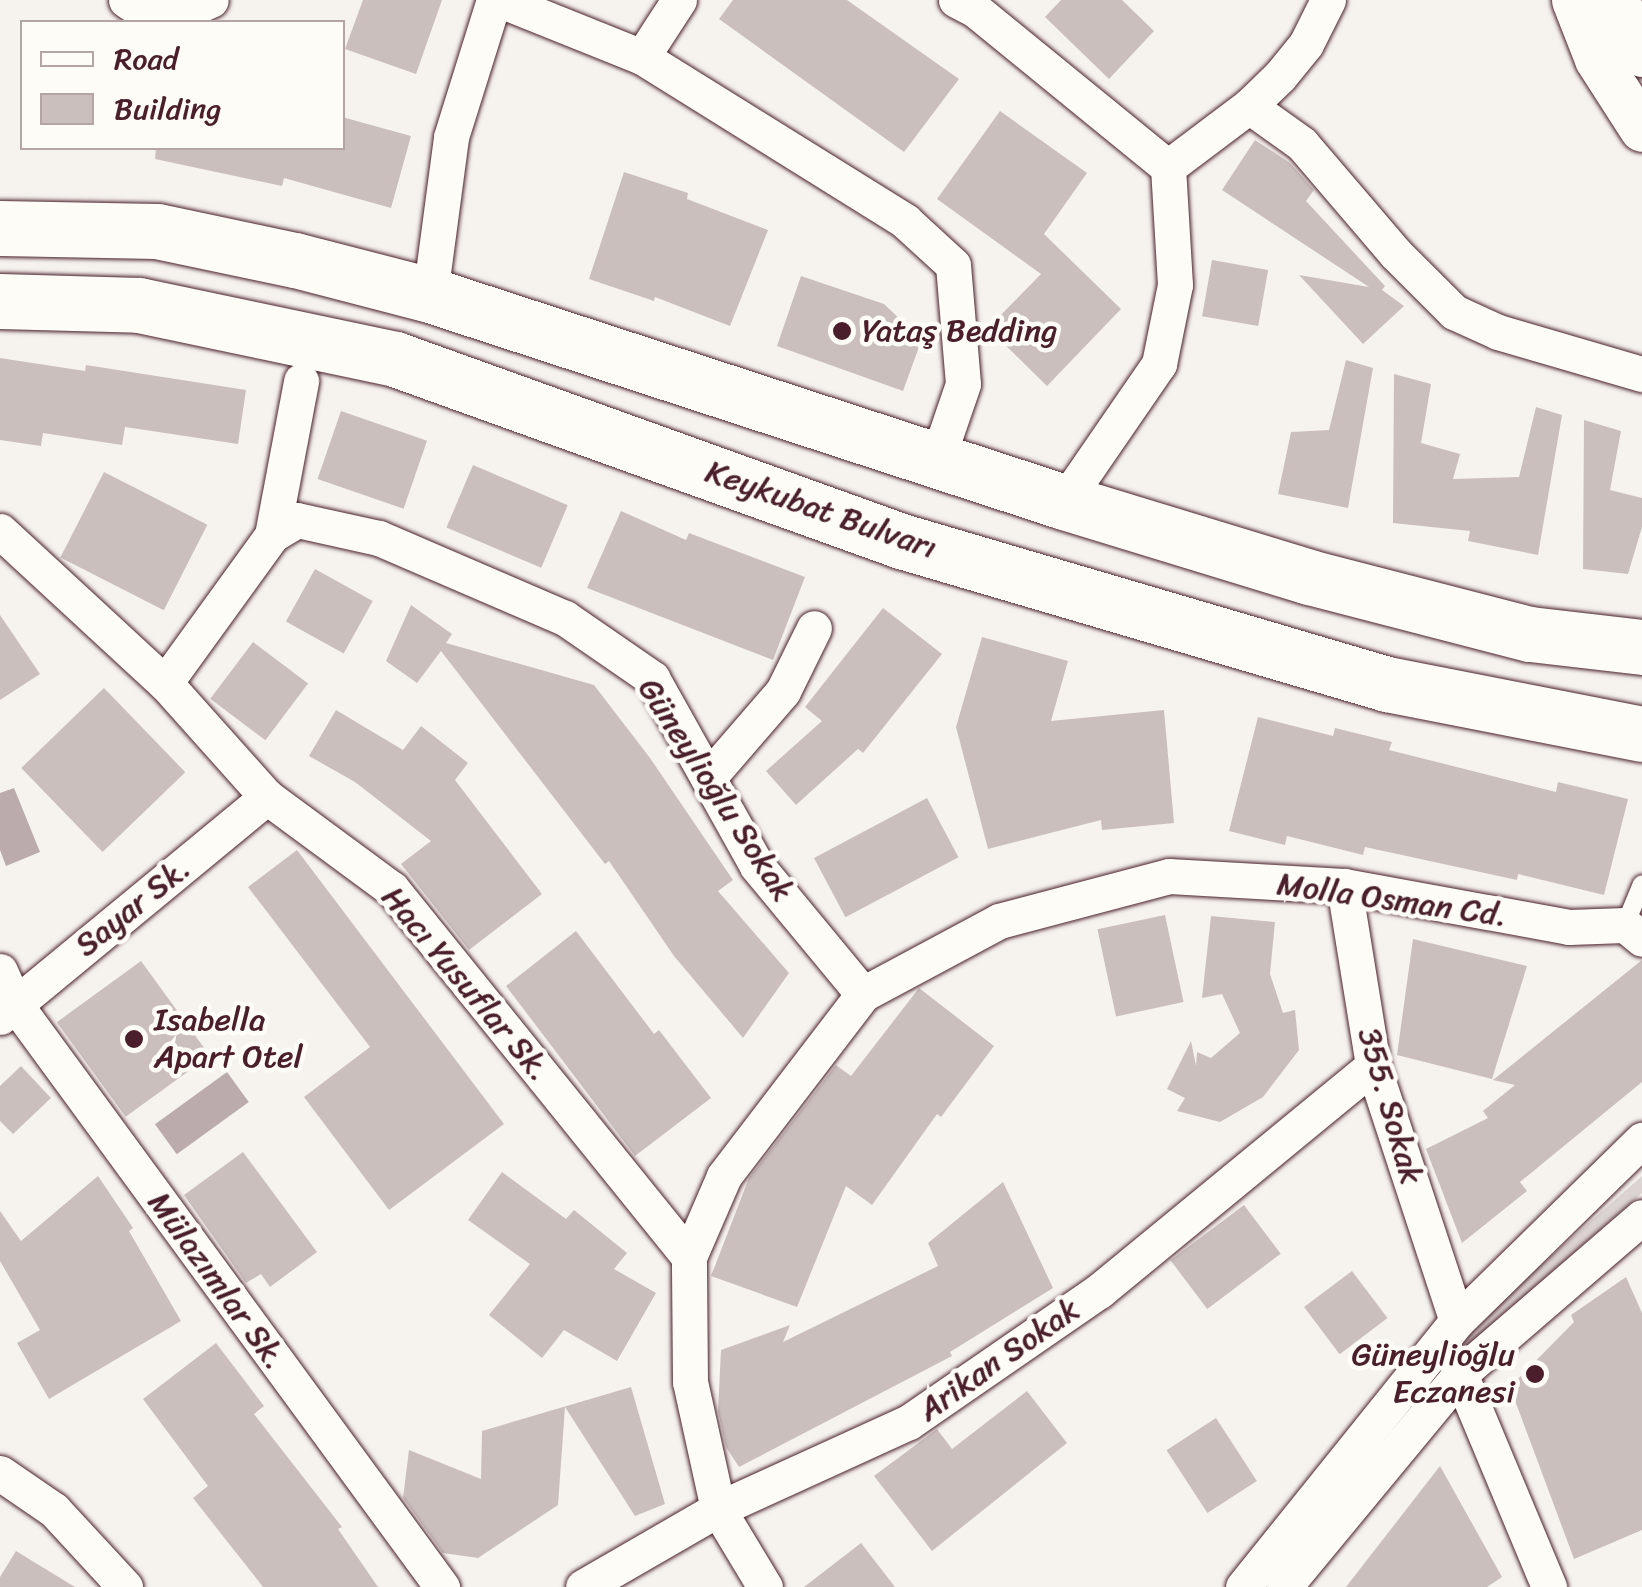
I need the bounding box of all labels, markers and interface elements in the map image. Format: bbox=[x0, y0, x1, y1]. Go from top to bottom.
legend bbox=[20, 20, 345, 150]
text: Road bbox=[114, 32, 178, 86]
text: Building bbox=[114, 82, 221, 136]
place label: Yataş Bedding bbox=[862, 312, 1058, 350]
marker: Yataş Bedding bbox=[831, 320, 853, 342]
street label: Keykubat Bulvarı bbox=[701, 453, 941, 567]
street label: Güneylioğlu Sokak bbox=[630, 671, 802, 909]
street label: Sayar Sk. bbox=[68, 849, 198, 965]
street label: Molla Osman Cd. bbox=[1274, 865, 1510, 935]
street label: Hacı Yusuflar Sk. bbox=[373, 879, 559, 1089]
place label: Isabella Apart Otel bbox=[154, 1002, 303, 1077]
street label: 355. Sokak bbox=[1349, 1023, 1431, 1189]
marker: Isabella Apart Otel bbox=[123, 1028, 145, 1050]
street label: Mülazımlar Sk. bbox=[140, 1185, 294, 1377]
street label: Arikan Sokak bbox=[911, 1290, 1087, 1430]
place label: Güneylioğlu Eczanesi bbox=[1351, 1337, 1515, 1412]
marker: Güneylioğlu Eczanesi bbox=[1524, 1363, 1546, 1385]

